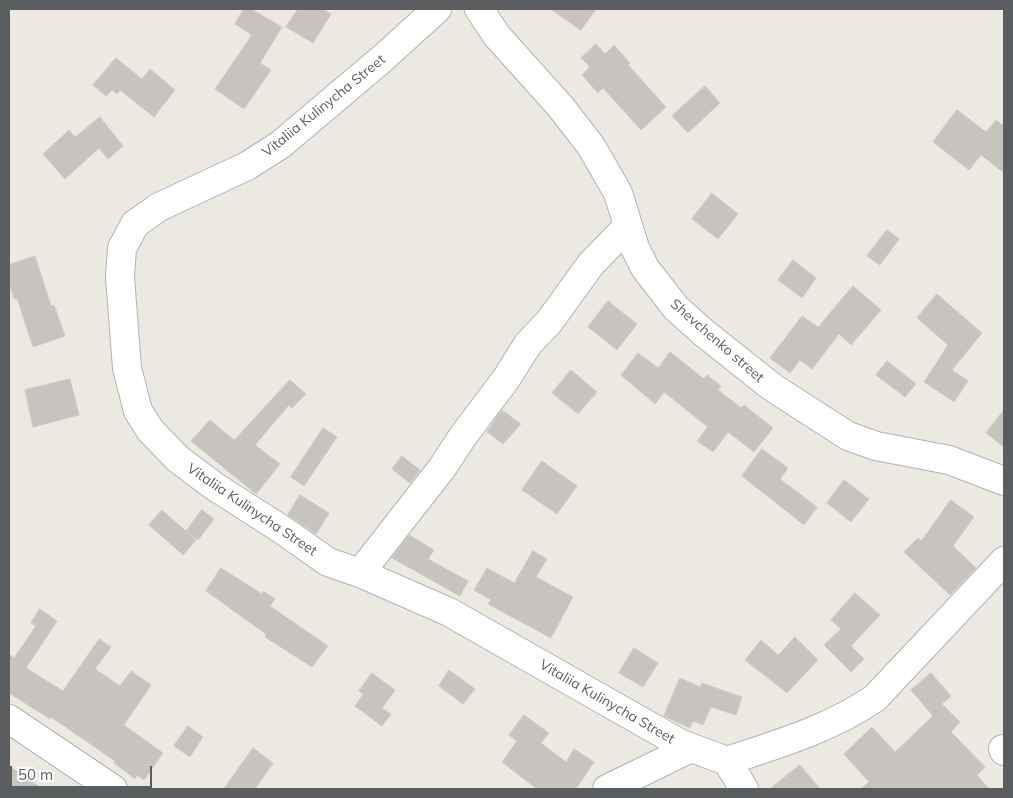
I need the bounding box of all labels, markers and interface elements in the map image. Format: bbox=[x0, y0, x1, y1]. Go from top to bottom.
street label: Vitaliia Kulinycha Street bbox=[259, 51, 389, 161]
street label: Shevchenko street bbox=[667, 296, 767, 386]
street label: Vitaliia Kulinycha Street bbox=[184, 460, 320, 560]
street label: Vitaliia Kulinycha Street bbox=[536, 656, 678, 748]
scale bar bbox=[12, 756, 155, 788]
text: 50 m bbox=[18, 765, 53, 784]

